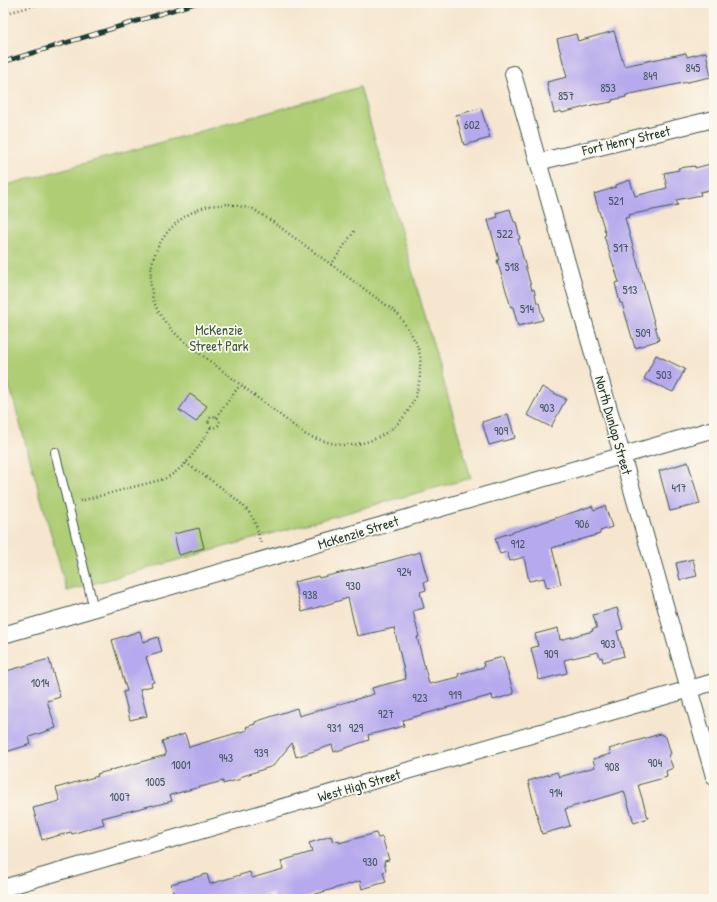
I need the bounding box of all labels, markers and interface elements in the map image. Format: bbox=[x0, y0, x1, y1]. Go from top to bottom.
house number: 845 bbox=[686, 59, 700, 76]
house number: 849 bbox=[643, 67, 658, 84]
house number: 853 bbox=[600, 79, 616, 96]
house number: 857 bbox=[558, 87, 574, 104]
house number: 602 bbox=[464, 116, 480, 133]
street label: Fort Henry Street bbox=[579, 121, 672, 161]
house number: 521 bbox=[608, 192, 624, 209]
house number: 522 bbox=[497, 225, 514, 242]
house number: 517 bbox=[613, 239, 629, 256]
house number: 518 bbox=[505, 258, 519, 275]
house number: 513 bbox=[623, 281, 637, 298]
house number: 514 bbox=[520, 300, 534, 317]
park label: McKenzie Street Park bbox=[189, 320, 249, 355]
house number: 509 bbox=[636, 324, 651, 341]
house number: 503 bbox=[656, 366, 672, 383]
street label: North Dunlop Street bbox=[590, 373, 637, 477]
house number: 903 bbox=[539, 399, 555, 416]
house number: 909 bbox=[494, 422, 509, 439]
house number: 417 bbox=[672, 479, 686, 496]
street label: McKenzie Street bbox=[315, 511, 401, 553]
house number: 906 bbox=[575, 515, 589, 532]
house number: 912 bbox=[511, 535, 526, 552]
house number: 924 bbox=[397, 563, 412, 580]
house number: 930 bbox=[345, 577, 361, 594]
house number: 938 bbox=[303, 586, 317, 603]
house number: 903 bbox=[600, 635, 616, 652]
house number: 909 bbox=[544, 645, 559, 662]
house number: 1014 bbox=[31, 674, 50, 691]
house number: 919 bbox=[448, 686, 462, 703]
house number: 923 bbox=[412, 689, 428, 706]
house number: 927 bbox=[378, 705, 394, 722]
house number: 931 bbox=[327, 719, 341, 736]
house number: 929 bbox=[349, 719, 364, 736]
house number: 939 bbox=[254, 744, 269, 761]
house number: 943 bbox=[219, 749, 233, 766]
house number: 904 bbox=[648, 754, 663, 771]
house number: 1001 bbox=[171, 756, 191, 773]
house number: 908 bbox=[605, 758, 619, 775]
street label: West High Street bbox=[315, 764, 403, 807]
house number: 1005 bbox=[145, 773, 165, 790]
house number: 914 bbox=[549, 784, 563, 801]
house number: 1007 bbox=[109, 788, 131, 805]
house number: 930 bbox=[362, 853, 378, 870]

